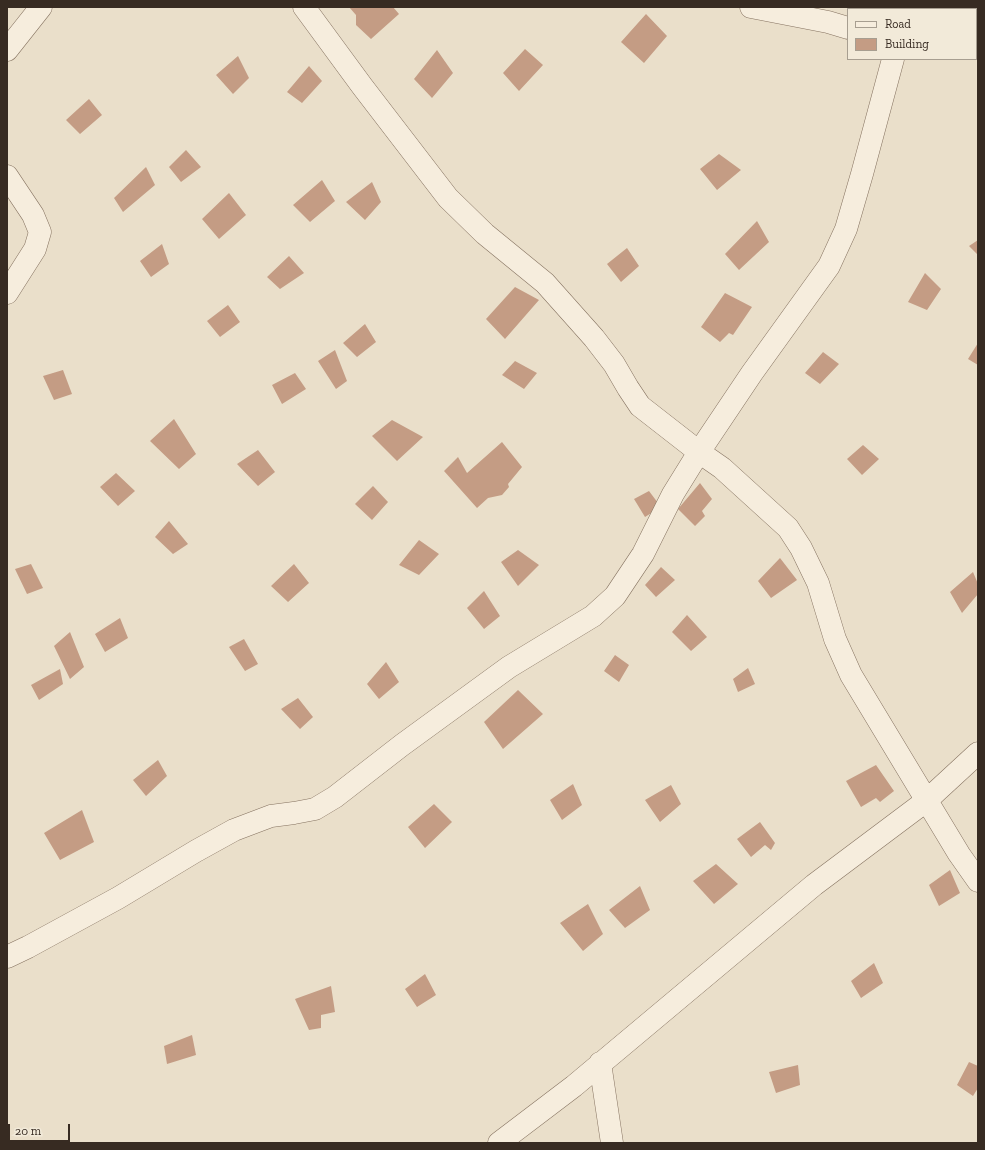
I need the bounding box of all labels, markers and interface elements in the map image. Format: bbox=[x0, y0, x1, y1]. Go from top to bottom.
legend bbox=[847, 8, 977, 60]
text: Road bbox=[885, 17, 911, 31]
text: Building bbox=[885, 37, 929, 51]
scale bar bbox=[10, 1116, 72, 1142]
text: 20 m bbox=[15, 1124, 41, 1138]

